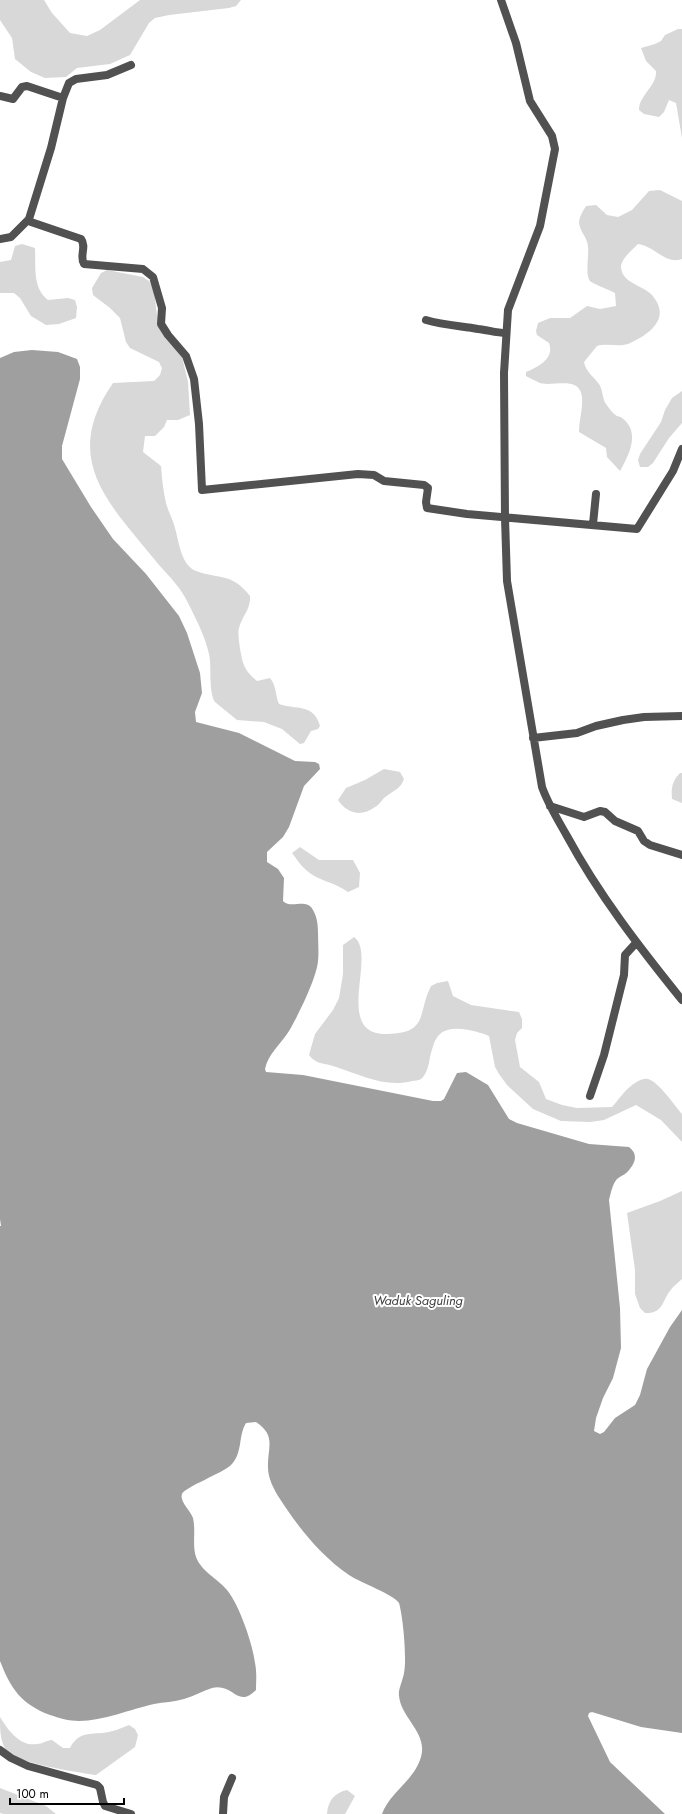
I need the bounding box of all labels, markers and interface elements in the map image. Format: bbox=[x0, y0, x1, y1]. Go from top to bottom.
water label: Waduk Saguling bbox=[373, 1291, 463, 1310]
scale bar bbox=[10, 1780, 124, 1806]
text: 100 m bbox=[16, 1785, 49, 1803]

